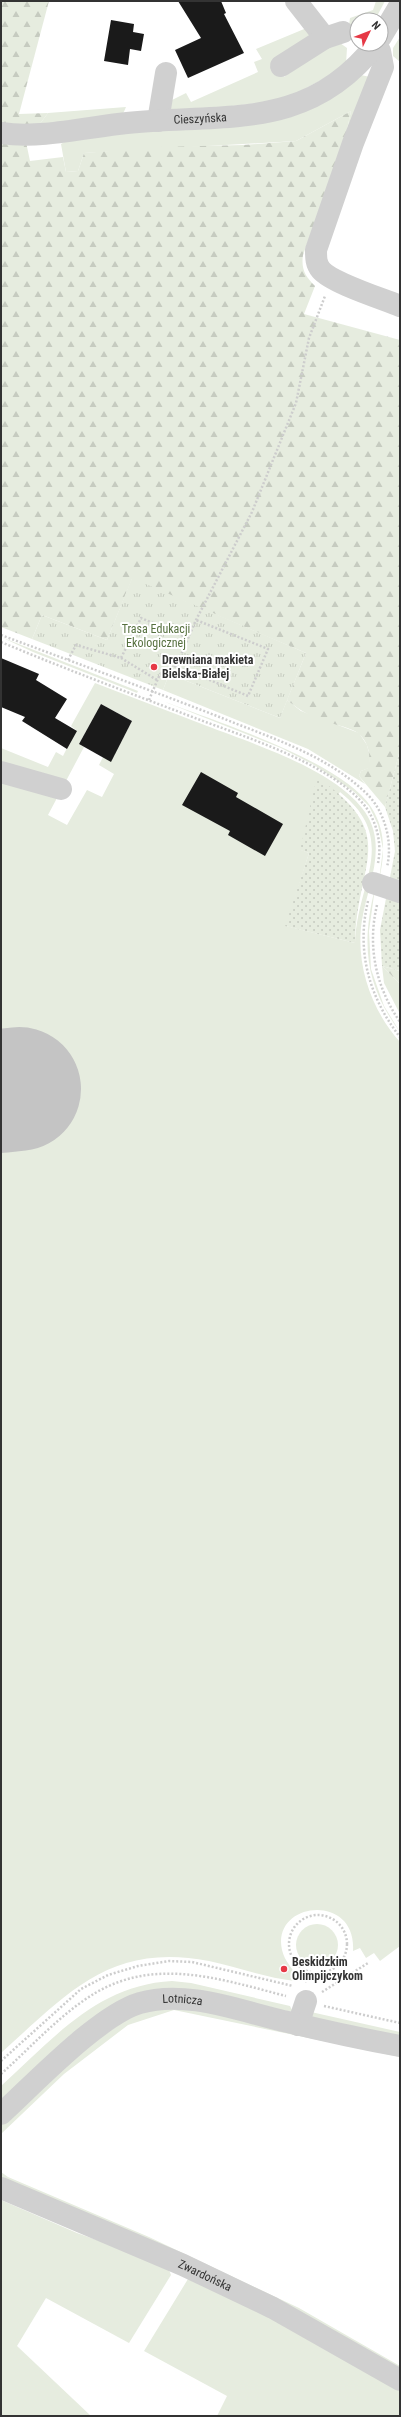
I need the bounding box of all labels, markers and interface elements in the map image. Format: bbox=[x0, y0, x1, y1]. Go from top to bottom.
north arrow bbox=[349, 12, 389, 52]
text: N bbox=[369, 19, 383, 33]
street label: Cieszyńska bbox=[173, 110, 228, 127]
park label: Trasa Edukacji Ekologicznej bbox=[122, 622, 190, 650]
place label: Drewniana makieta Bielska-Białej bbox=[162, 653, 254, 681]
marker: Drewniana makieta Bielska-Białej bbox=[149, 662, 159, 672]
place label: Beskidzkim Olimpijczykom bbox=[292, 1955, 363, 1983]
marker: Beskidzkim Olimpijczykom bbox=[279, 1964, 289, 1974]
street label: Lotnicza bbox=[162, 1992, 204, 2008]
street label: Zwardońska bbox=[176, 2257, 234, 2294]

